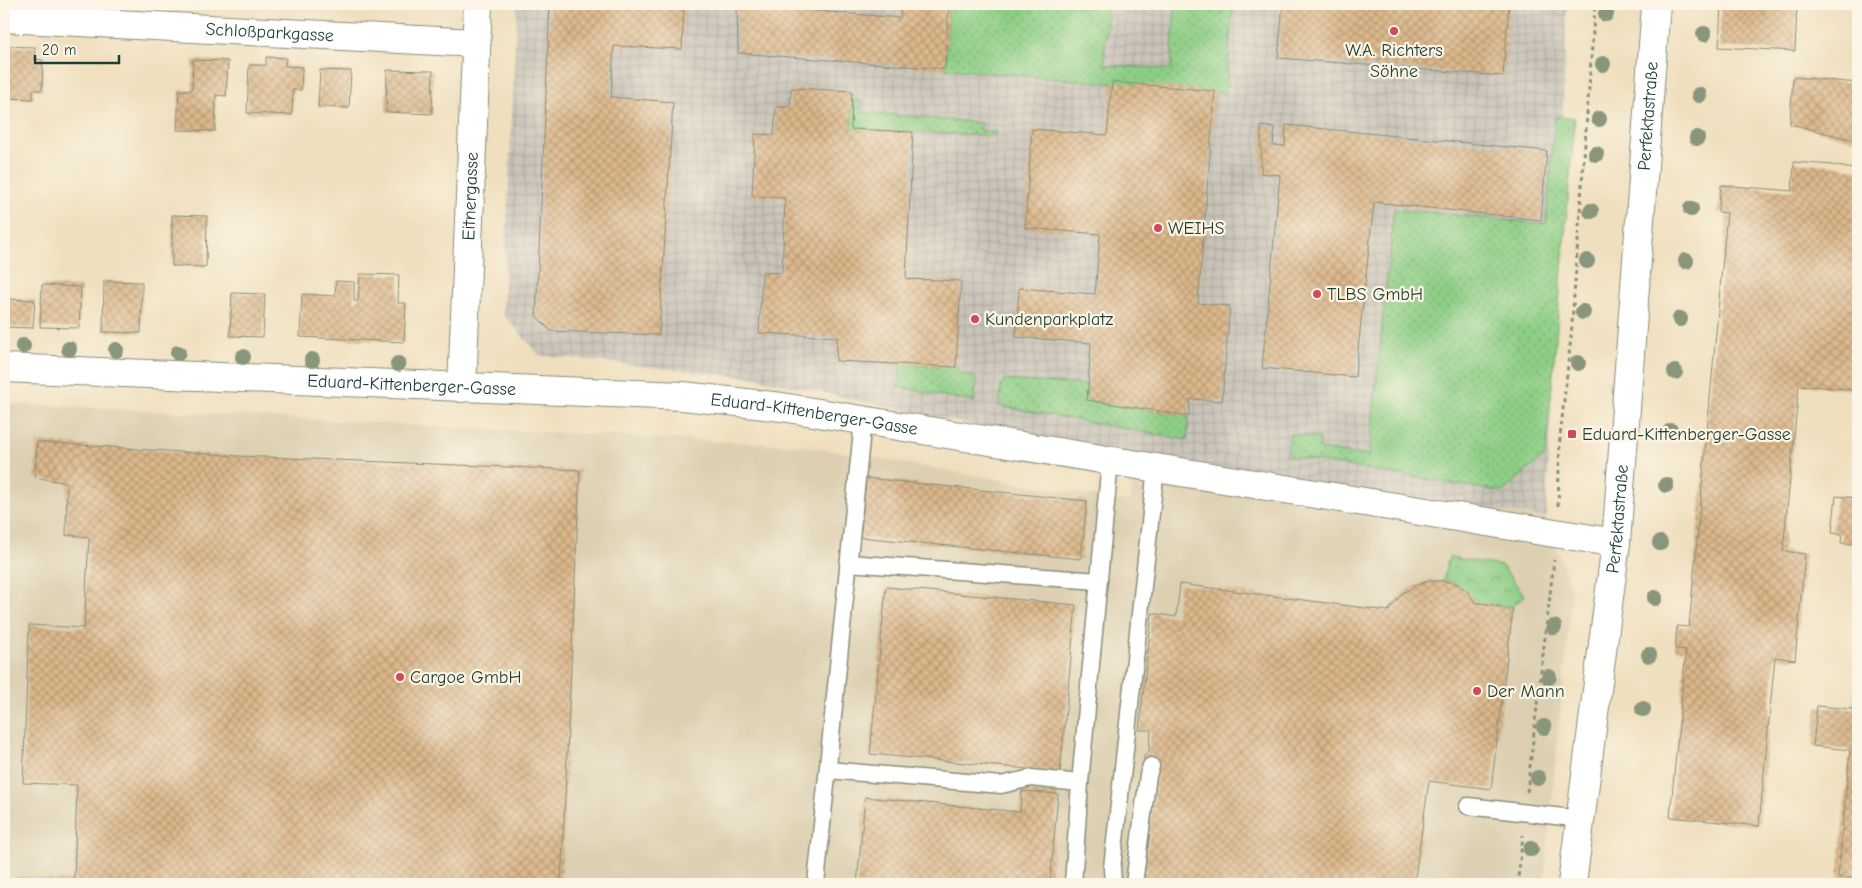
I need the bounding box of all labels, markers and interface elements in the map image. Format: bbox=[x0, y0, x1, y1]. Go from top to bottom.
street label: Schloßparkgasse bbox=[205, 18, 334, 46]
marker: W.A. Richters Söhne bbox=[1388, 25, 1400, 37]
scale bar bbox=[35, 32, 119, 64]
place label: W.A. Richters Söhne bbox=[1345, 40, 1443, 82]
text: 20 m bbox=[42, 41, 76, 59]
street label: Perfektastraße bbox=[1633, 61, 1662, 171]
street label: Eitnergasse bbox=[458, 152, 482, 241]
place label: WEIHS bbox=[1168, 218, 1225, 239]
marker: WEIHS bbox=[1152, 222, 1164, 234]
place label: TLBS GmbH bbox=[1327, 284, 1423, 305]
marker: TLBS GmbH bbox=[1311, 288, 1323, 300]
place label: Kundenparkplatz bbox=[985, 309, 1113, 330]
marker: Kundenparkplatz bbox=[969, 313, 981, 325]
street label: Eduard-Kittenberger-Gasse bbox=[307, 370, 516, 400]
street label: Eduard-Kittenberger-Gasse bbox=[710, 389, 919, 439]
place label: Eduard-Kittenberger-Gasse bbox=[1582, 424, 1791, 445]
marker: Eduard-Kittenberger-Gasse bbox=[1566, 428, 1578, 440]
street label: Perfektastraße bbox=[1602, 464, 1632, 575]
place label: Cargoe GmbH bbox=[410, 667, 521, 688]
marker: Cargoe GmbH bbox=[394, 671, 406, 683]
place label: Der Mann bbox=[1487, 681, 1565, 702]
marker: Der Mann bbox=[1471, 685, 1483, 697]

